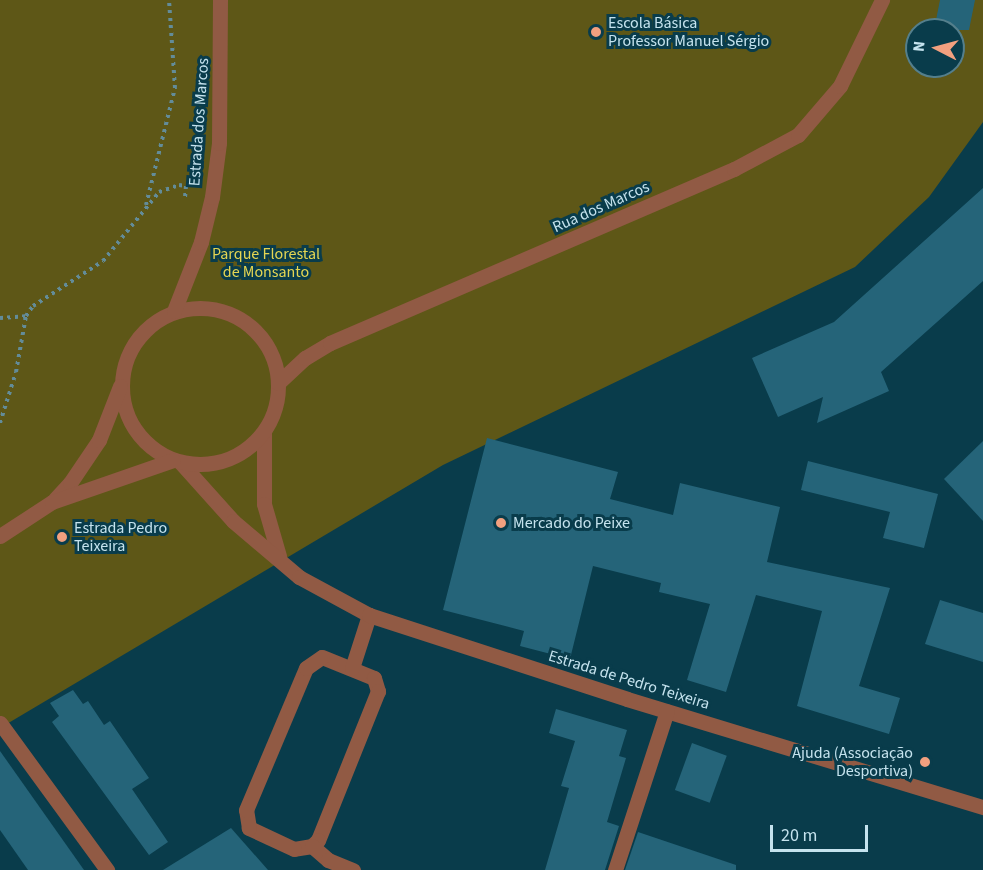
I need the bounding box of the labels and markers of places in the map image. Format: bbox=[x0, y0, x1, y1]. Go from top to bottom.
place label: Escola Básica Professor Manuel Sérgio bbox=[608, 13, 769, 51]
marker: Escola Básica Professor Manuel Sérgio bbox=[589, 25, 603, 39]
place label: Mercado do Peixe bbox=[513, 513, 630, 533]
marker: Mercado do Peixe bbox=[494, 516, 508, 530]
place label: Estrada Pedro Teixeira bbox=[74, 518, 167, 556]
marker: Estrada Pedro Teixeira bbox=[55, 530, 69, 544]
place label: Ajuda (Associação Desportiva) bbox=[792, 743, 913, 781]
marker: Ajuda (Associação Desportiva) bbox=[918, 755, 932, 769]

